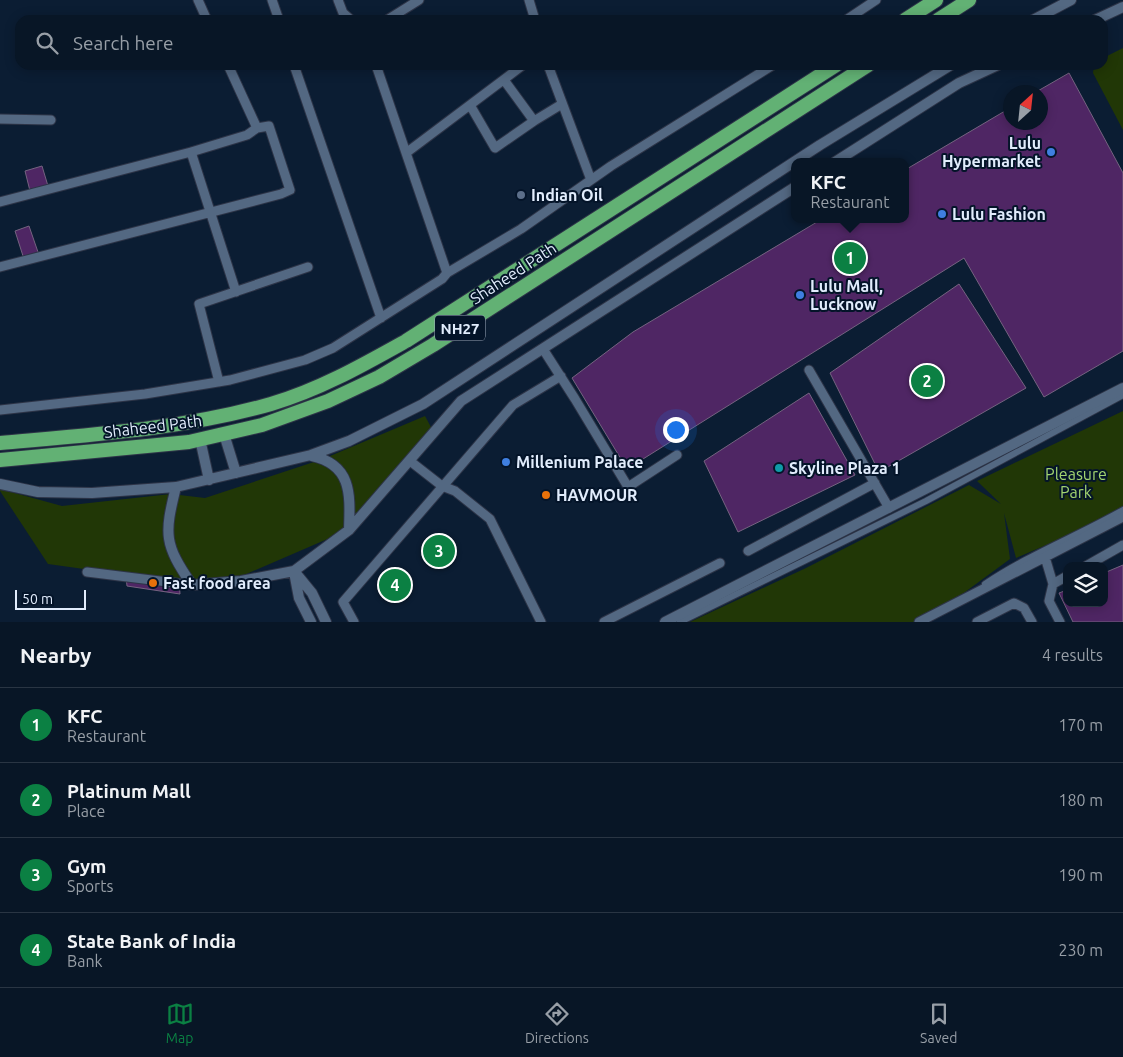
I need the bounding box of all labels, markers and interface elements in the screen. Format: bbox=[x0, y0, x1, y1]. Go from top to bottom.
search box bbox=[15, 15, 1108, 70]
icon: search bbox=[33, 29, 61, 57]
text: Search here bbox=[73, 32, 173, 54]
north arrow bbox=[1003, 85, 1048, 130]
place label: Lulu Hypermarket bbox=[942, 134, 1041, 170]
marker: Lulu Hypermarket bbox=[1045, 146, 1057, 158]
popup bbox=[791, 158, 909, 223]
text: KFC bbox=[810, 171, 846, 193]
place label: Indian Oil bbox=[531, 186, 603, 204]
marker: Indian Oil bbox=[515, 189, 527, 201]
text: Restaurant bbox=[810, 193, 890, 211]
place label: Lulu Fashion bbox=[952, 205, 1046, 223]
marker: Lulu Fashion bbox=[936, 208, 948, 220]
street label: Shaheed Path bbox=[467, 239, 559, 307]
pin: 1 bbox=[834, 239, 866, 277]
place label: Lulu Mall, Lucknow bbox=[810, 277, 883, 313]
marker: Lulu Mall, Lucknow bbox=[794, 289, 806, 301]
road number: NH27 bbox=[435, 316, 485, 340]
pin: 2 bbox=[911, 362, 943, 400]
street label: Shaheed Path bbox=[103, 411, 203, 441]
your location bbox=[663, 417, 689, 443]
place label: Millenium Palace bbox=[516, 453, 643, 471]
marker: Millenium Palace bbox=[500, 456, 512, 468]
place label: Skyline Plaza 1 bbox=[789, 459, 900, 477]
marker: Skyline Plaza 1 bbox=[773, 462, 785, 474]
park label: Pleasure Park bbox=[1045, 465, 1107, 501]
place label: HAVMOUR bbox=[556, 486, 638, 504]
marker: HAVMOUR bbox=[540, 489, 552, 501]
pin: 3 bbox=[423, 532, 455, 570]
map controls bbox=[1063, 562, 1108, 607]
button: layers bbox=[1063, 562, 1108, 607]
pin: 4 bbox=[379, 566, 411, 604]
place label: Fast food area bbox=[163, 574, 271, 592]
marker: Fast food area bbox=[147, 577, 159, 589]
scale bar bbox=[15, 587, 86, 610]
text: 50 m bbox=[22, 591, 53, 607]
text: Nearby bbox=[20, 643, 91, 667]
text: 4 results bbox=[1042, 646, 1103, 664]
text: KFC bbox=[67, 705, 102, 727]
text: 1 bbox=[31, 716, 41, 734]
text: 170 m bbox=[1058, 716, 1103, 734]
text: Restaurant bbox=[67, 727, 146, 745]
text: Platinum Mall bbox=[67, 780, 191, 802]
text: 2 bbox=[31, 791, 41, 809]
text: 180 m bbox=[1058, 791, 1103, 809]
text: Place bbox=[67, 802, 105, 820]
text: Gym bbox=[67, 855, 106, 877]
text: 3 bbox=[31, 866, 41, 884]
text: 190 m bbox=[1058, 866, 1103, 884]
text: Sports bbox=[67, 877, 113, 895]
text: State Bank of India bbox=[67, 930, 236, 952]
text: 4 bbox=[31, 941, 41, 959]
text: 230 m bbox=[1058, 941, 1103, 959]
text: Bank bbox=[67, 952, 103, 970]
tab: Map bbox=[166, 1000, 194, 1046]
tab: Directions bbox=[525, 1000, 589, 1046]
tab: Saved bbox=[920, 1000, 957, 1046]

